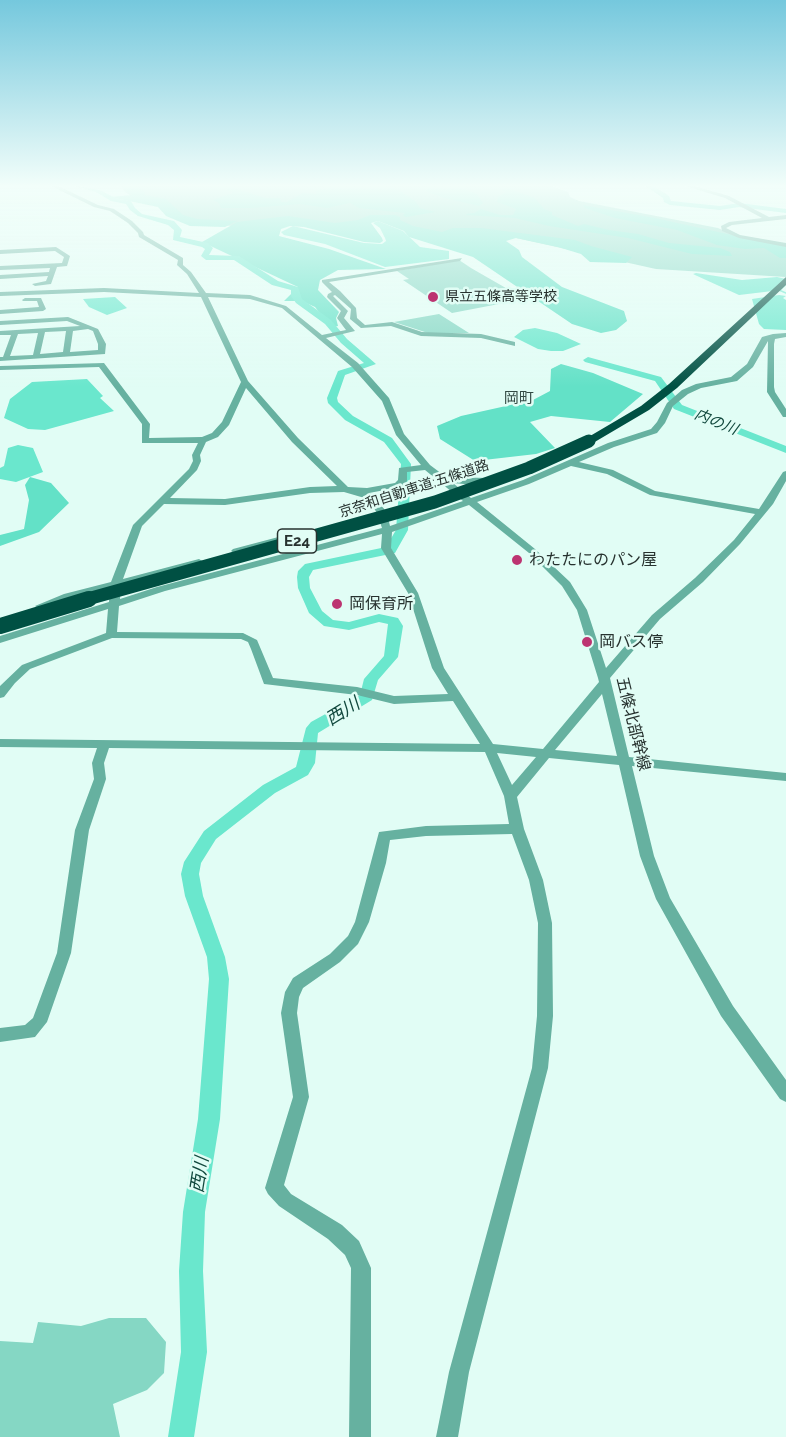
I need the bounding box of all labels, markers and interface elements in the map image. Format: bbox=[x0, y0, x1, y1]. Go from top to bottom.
place label: 県立五條高等学校 bbox=[445, 289, 557, 305]
marker: 県立五條高等学校 bbox=[426, 290, 440, 304]
district label: 岡町 bbox=[504, 389, 534, 407]
water label: 内の川 bbox=[692, 405, 740, 439]
street label: 京奈和自動車道;五條道路 bbox=[337, 457, 491, 521]
road number: E24 bbox=[278, 529, 316, 553]
place label: わたたにのパン屋 bbox=[529, 550, 657, 570]
marker: わたたにのパン屋 bbox=[510, 553, 524, 567]
place label: 岡保育所 bbox=[349, 594, 413, 614]
marker: 岡保育所 bbox=[330, 597, 344, 611]
place label: 岡バス停 bbox=[599, 632, 663, 652]
marker: 岡バス停 bbox=[580, 635, 594, 649]
street label: 五條北部幹線 bbox=[612, 675, 654, 773]
water label: 西川 bbox=[322, 693, 364, 731]
water label: 西川 bbox=[187, 1156, 213, 1194]

